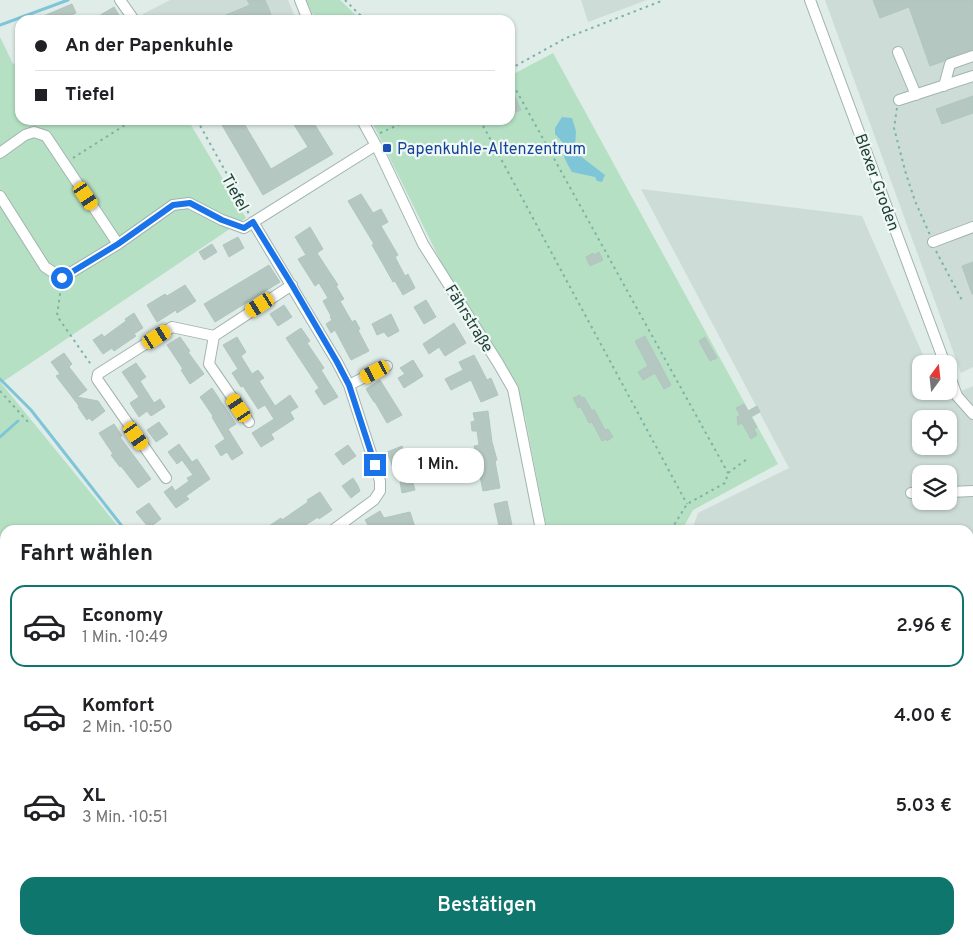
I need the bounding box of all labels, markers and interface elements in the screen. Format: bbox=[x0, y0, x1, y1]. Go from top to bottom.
text: An der Papenkuhle bbox=[65, 34, 233, 58]
text: Tiefel bbox=[65, 83, 115, 107]
street label: Blexer Groden bbox=[849, 131, 903, 234]
place label: Papenkuhle-Altenzentrum bbox=[397, 140, 586, 160]
marker: Papenkuhle-Altenzentrum bbox=[381, 142, 393, 154]
street label: Tiefel bbox=[216, 171, 253, 215]
car bbox=[71, 179, 100, 213]
route start bbox=[51, 267, 73, 289]
street label: Fährstraße bbox=[440, 281, 497, 357]
car bbox=[243, 291, 276, 319]
car bbox=[140, 323, 173, 351]
north arrow bbox=[912, 355, 958, 400]
map controls bbox=[912, 355, 957, 510]
car bbox=[358, 359, 391, 385]
car bbox=[224, 391, 253, 425]
button: locate bbox=[912, 410, 957, 455]
car bbox=[121, 419, 150, 453]
callout: 1 Min. bbox=[392, 448, 485, 482]
route end bbox=[364, 454, 386, 476]
text: 1 Min. bbox=[418, 455, 458, 475]
button: layers bbox=[912, 465, 957, 510]
text: Fahrt wählen bbox=[20, 541, 153, 568]
icon: car bbox=[22, 604, 67, 649]
text: Economy bbox=[82, 604, 163, 628]
text: 2.96 € bbox=[896, 614, 952, 638]
text: 1 Min. · 10:49 bbox=[82, 628, 168, 648]
icon: car bbox=[22, 694, 67, 739]
text: Komfort bbox=[82, 694, 154, 718]
text: 4.00 € bbox=[894, 704, 952, 728]
text: 2 Min. · 10:50 bbox=[82, 718, 173, 738]
icon: car bbox=[22, 784, 67, 829]
text: XL bbox=[82, 784, 105, 808]
text: 5.03 € bbox=[895, 794, 952, 818]
text: 3 Min. · 10:51 bbox=[82, 808, 168, 828]
button: Bestätigen bbox=[20, 877, 954, 935]

